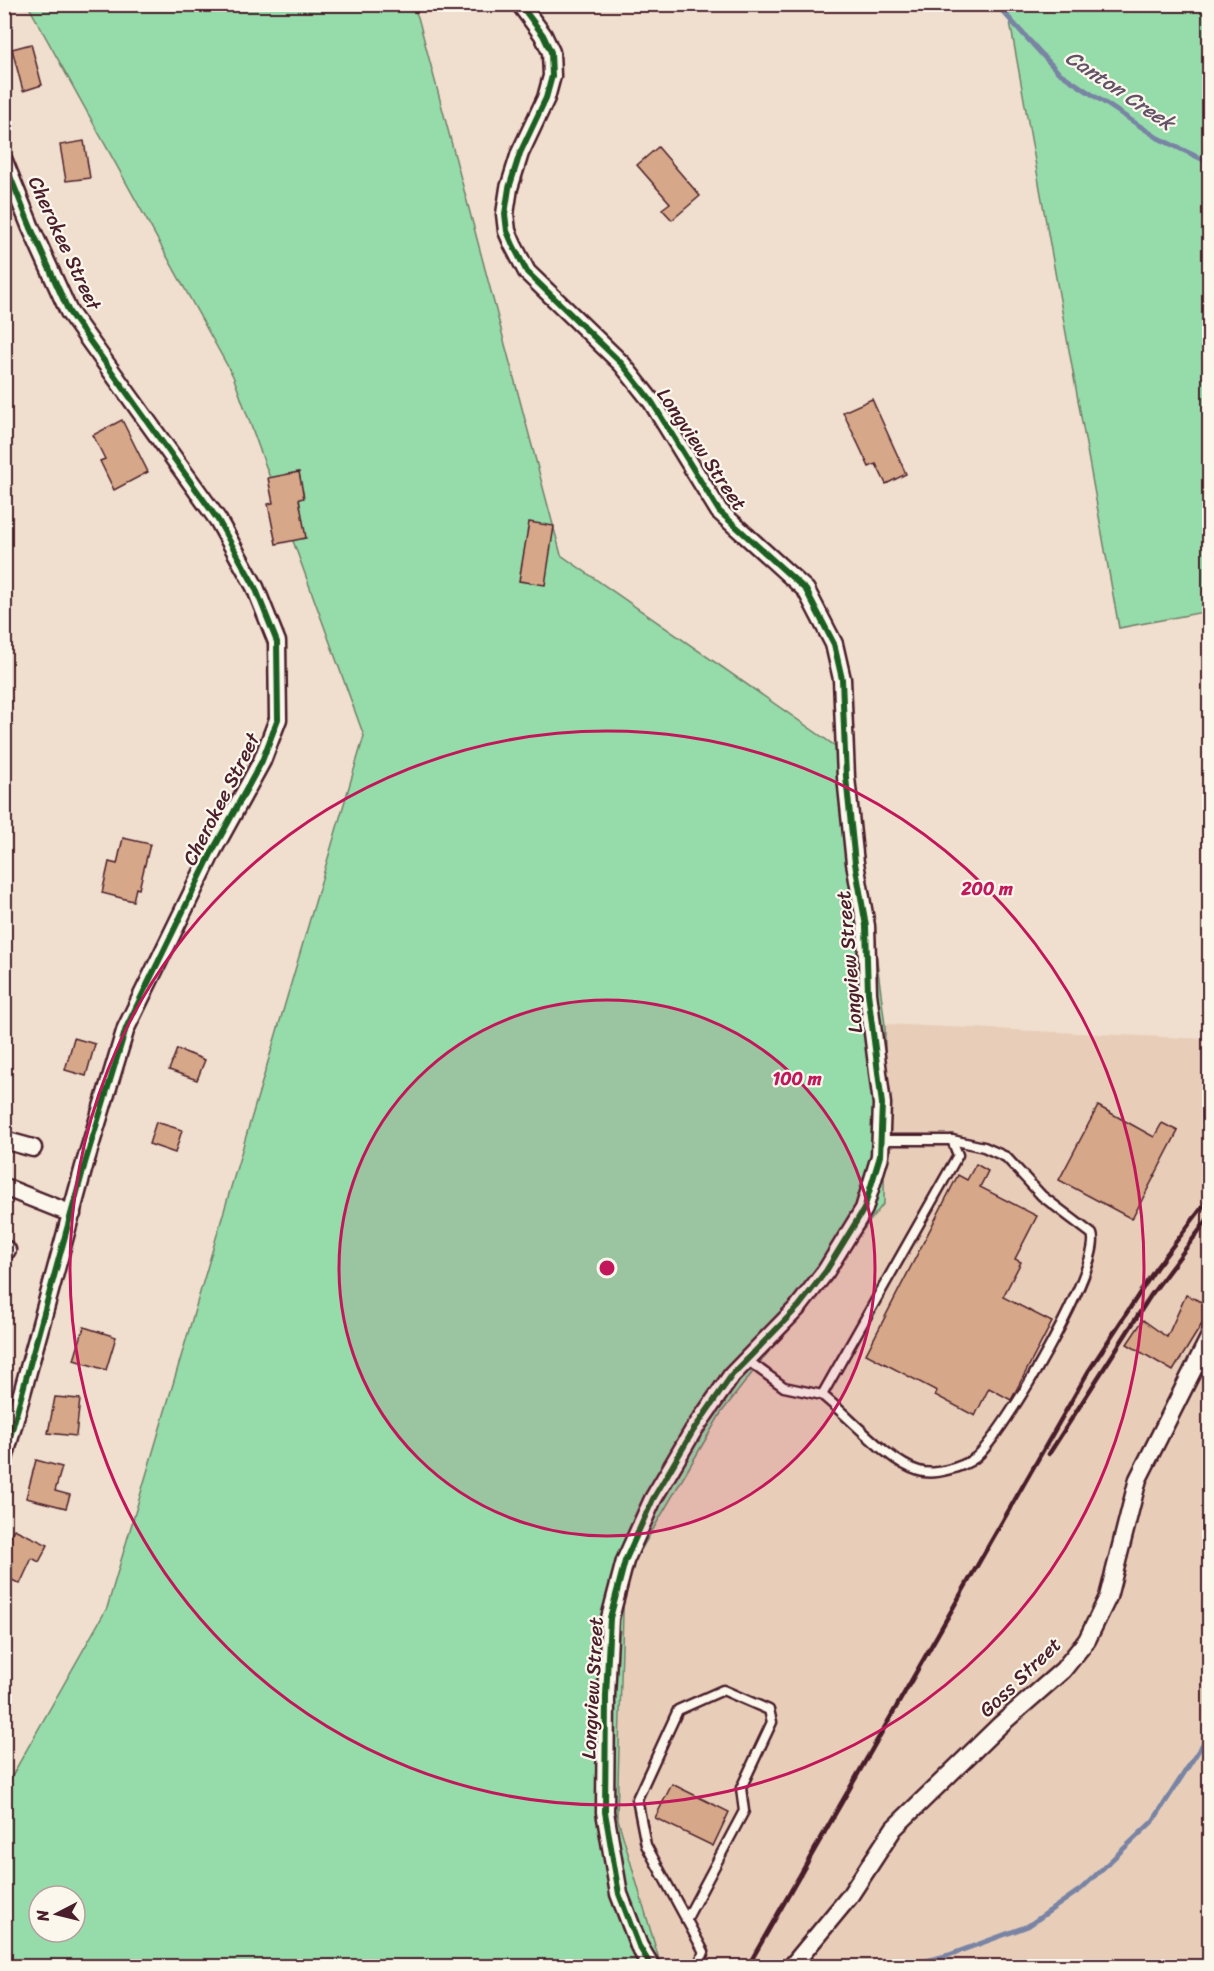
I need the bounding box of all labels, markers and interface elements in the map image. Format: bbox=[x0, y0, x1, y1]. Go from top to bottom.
water label: Canton Creek bbox=[1057, 39, 1185, 142]
street label: Cherokee Street bbox=[18, 170, 111, 317]
street label: Longview Street bbox=[647, 380, 756, 518]
street label: Cherokee Street bbox=[173, 726, 270, 872]
text: 200 m bbox=[960, 873, 1013, 905]
street label: Longview Street bbox=[826, 889, 873, 1034]
text: 100 m bbox=[773, 1063, 822, 1095]
centre of rings bbox=[597, 1258, 617, 1278]
street label: Longview Street bbox=[571, 1616, 614, 1760]
street label: Goss Street bbox=[971, 1628, 1070, 1726]
north arrow bbox=[27, 1884, 87, 1944]
text: N bbox=[27, 1908, 58, 1924]

